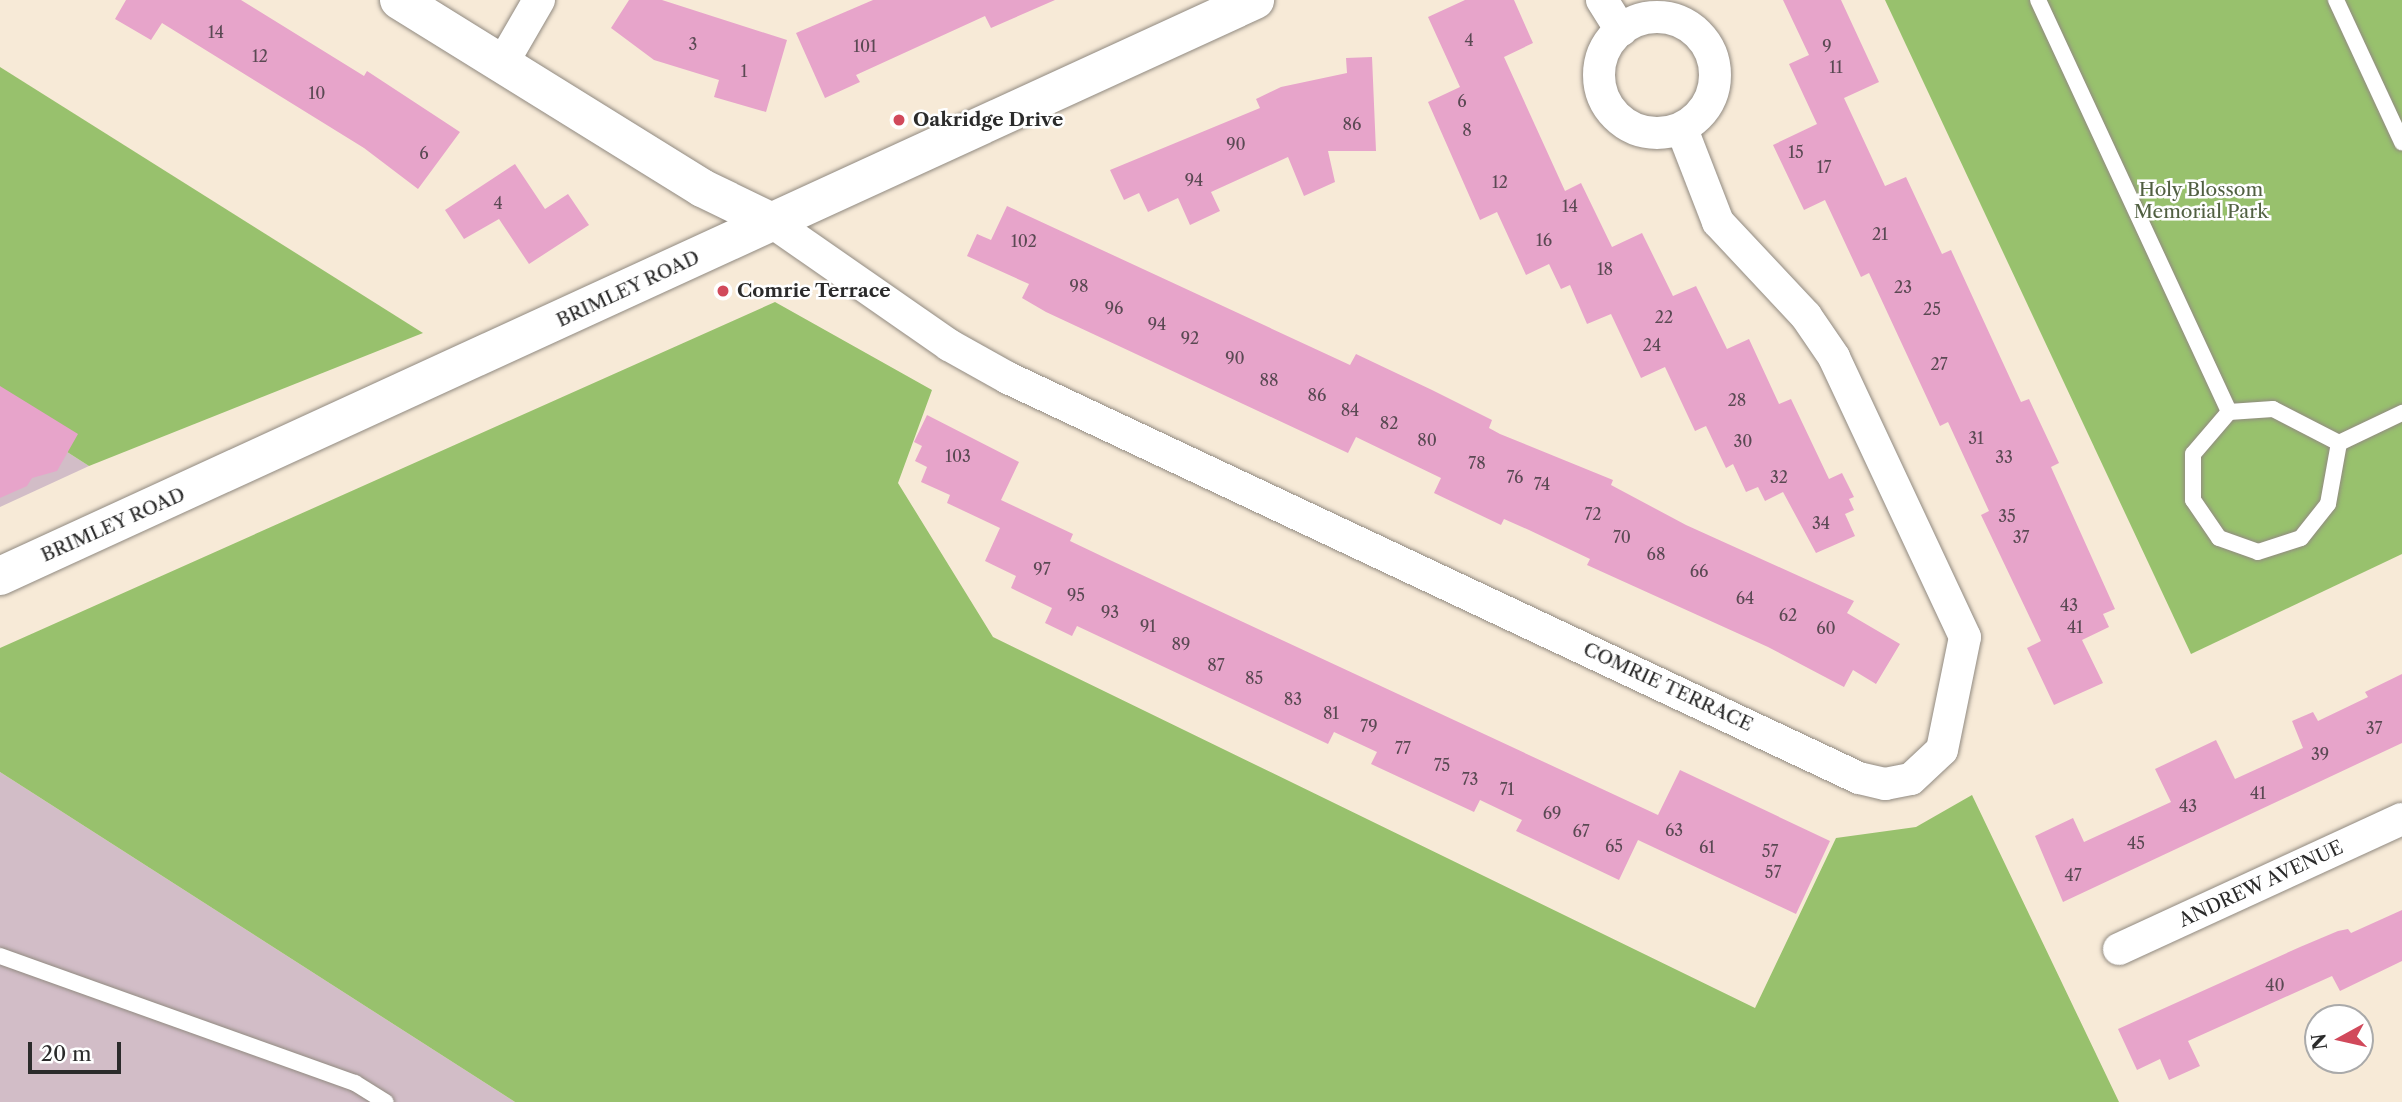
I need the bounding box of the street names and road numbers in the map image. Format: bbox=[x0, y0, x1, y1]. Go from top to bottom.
street label: BRIMLEY ROAD bbox=[553, 246, 703, 332]
street label: BRIMLEY ROAD bbox=[37, 483, 189, 567]
street label: COMRIE TERRACE bbox=[1579, 638, 1757, 736]
street label: ANDREW AVENUE bbox=[2174, 836, 2348, 932]

